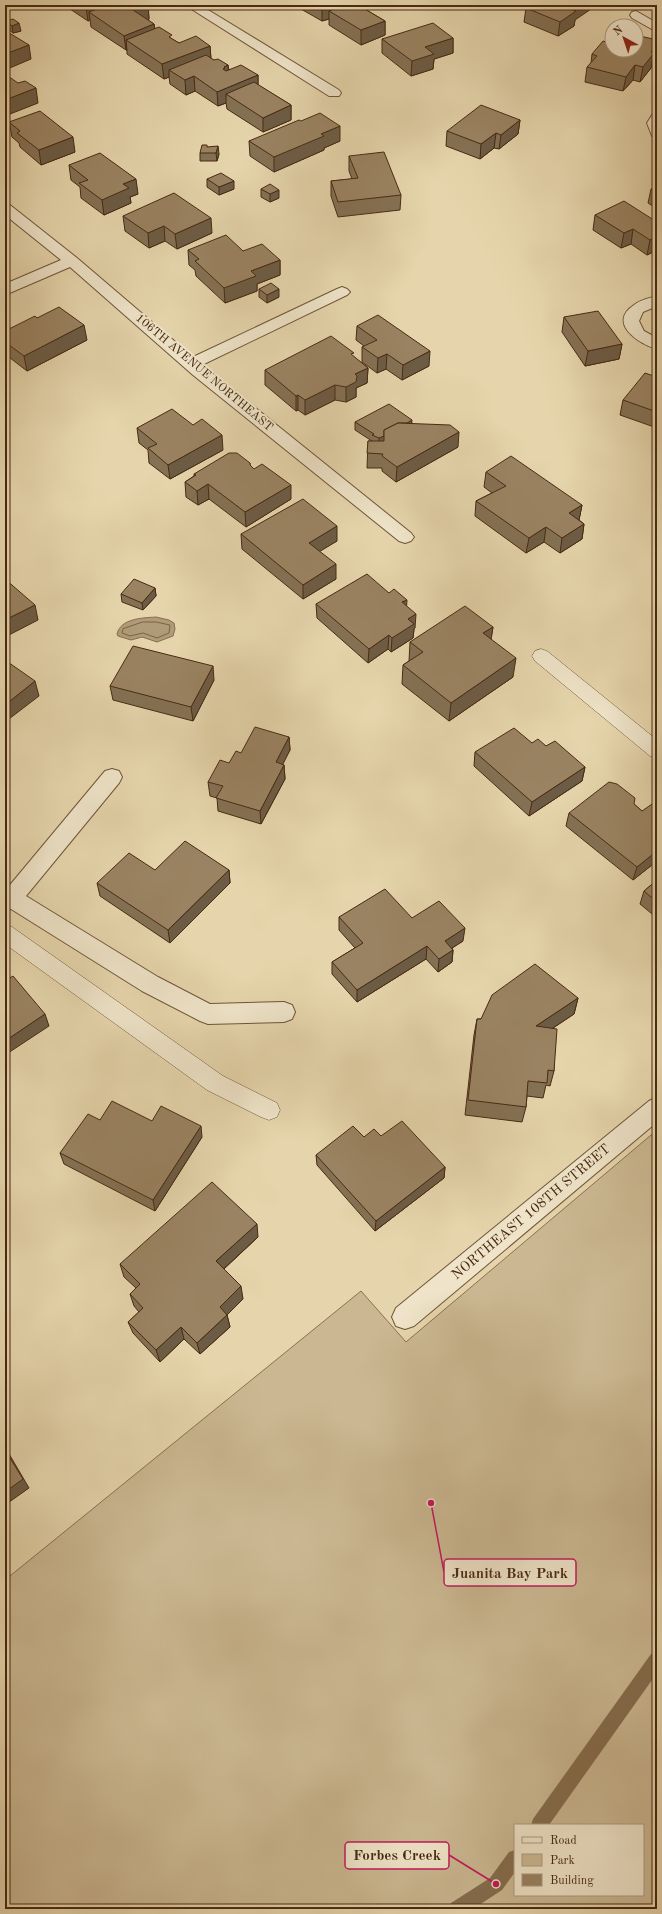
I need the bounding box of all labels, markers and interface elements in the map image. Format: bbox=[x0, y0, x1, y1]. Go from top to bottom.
north arrow bbox=[604, 18, 644, 58]
text: N bbox=[612, 24, 626, 38]
street label: 106TH AVENUE NORTHEAST bbox=[133, 312, 275, 434]
street label: NORTHEAST 108TH STREET bbox=[449, 1142, 613, 1282]
callout: Juanita Bay Park bbox=[444, 1559, 576, 1586]
text: Juanita Bay Park bbox=[452, 1567, 569, 1582]
legend bbox=[514, 1824, 644, 1896]
text: Road bbox=[550, 1835, 577, 1847]
callout: Forbes Creek bbox=[345, 1842, 449, 1869]
text: Forbes Creek bbox=[353, 1849, 442, 1864]
text: Park bbox=[550, 1855, 575, 1867]
text: Building bbox=[550, 1875, 594, 1887]

